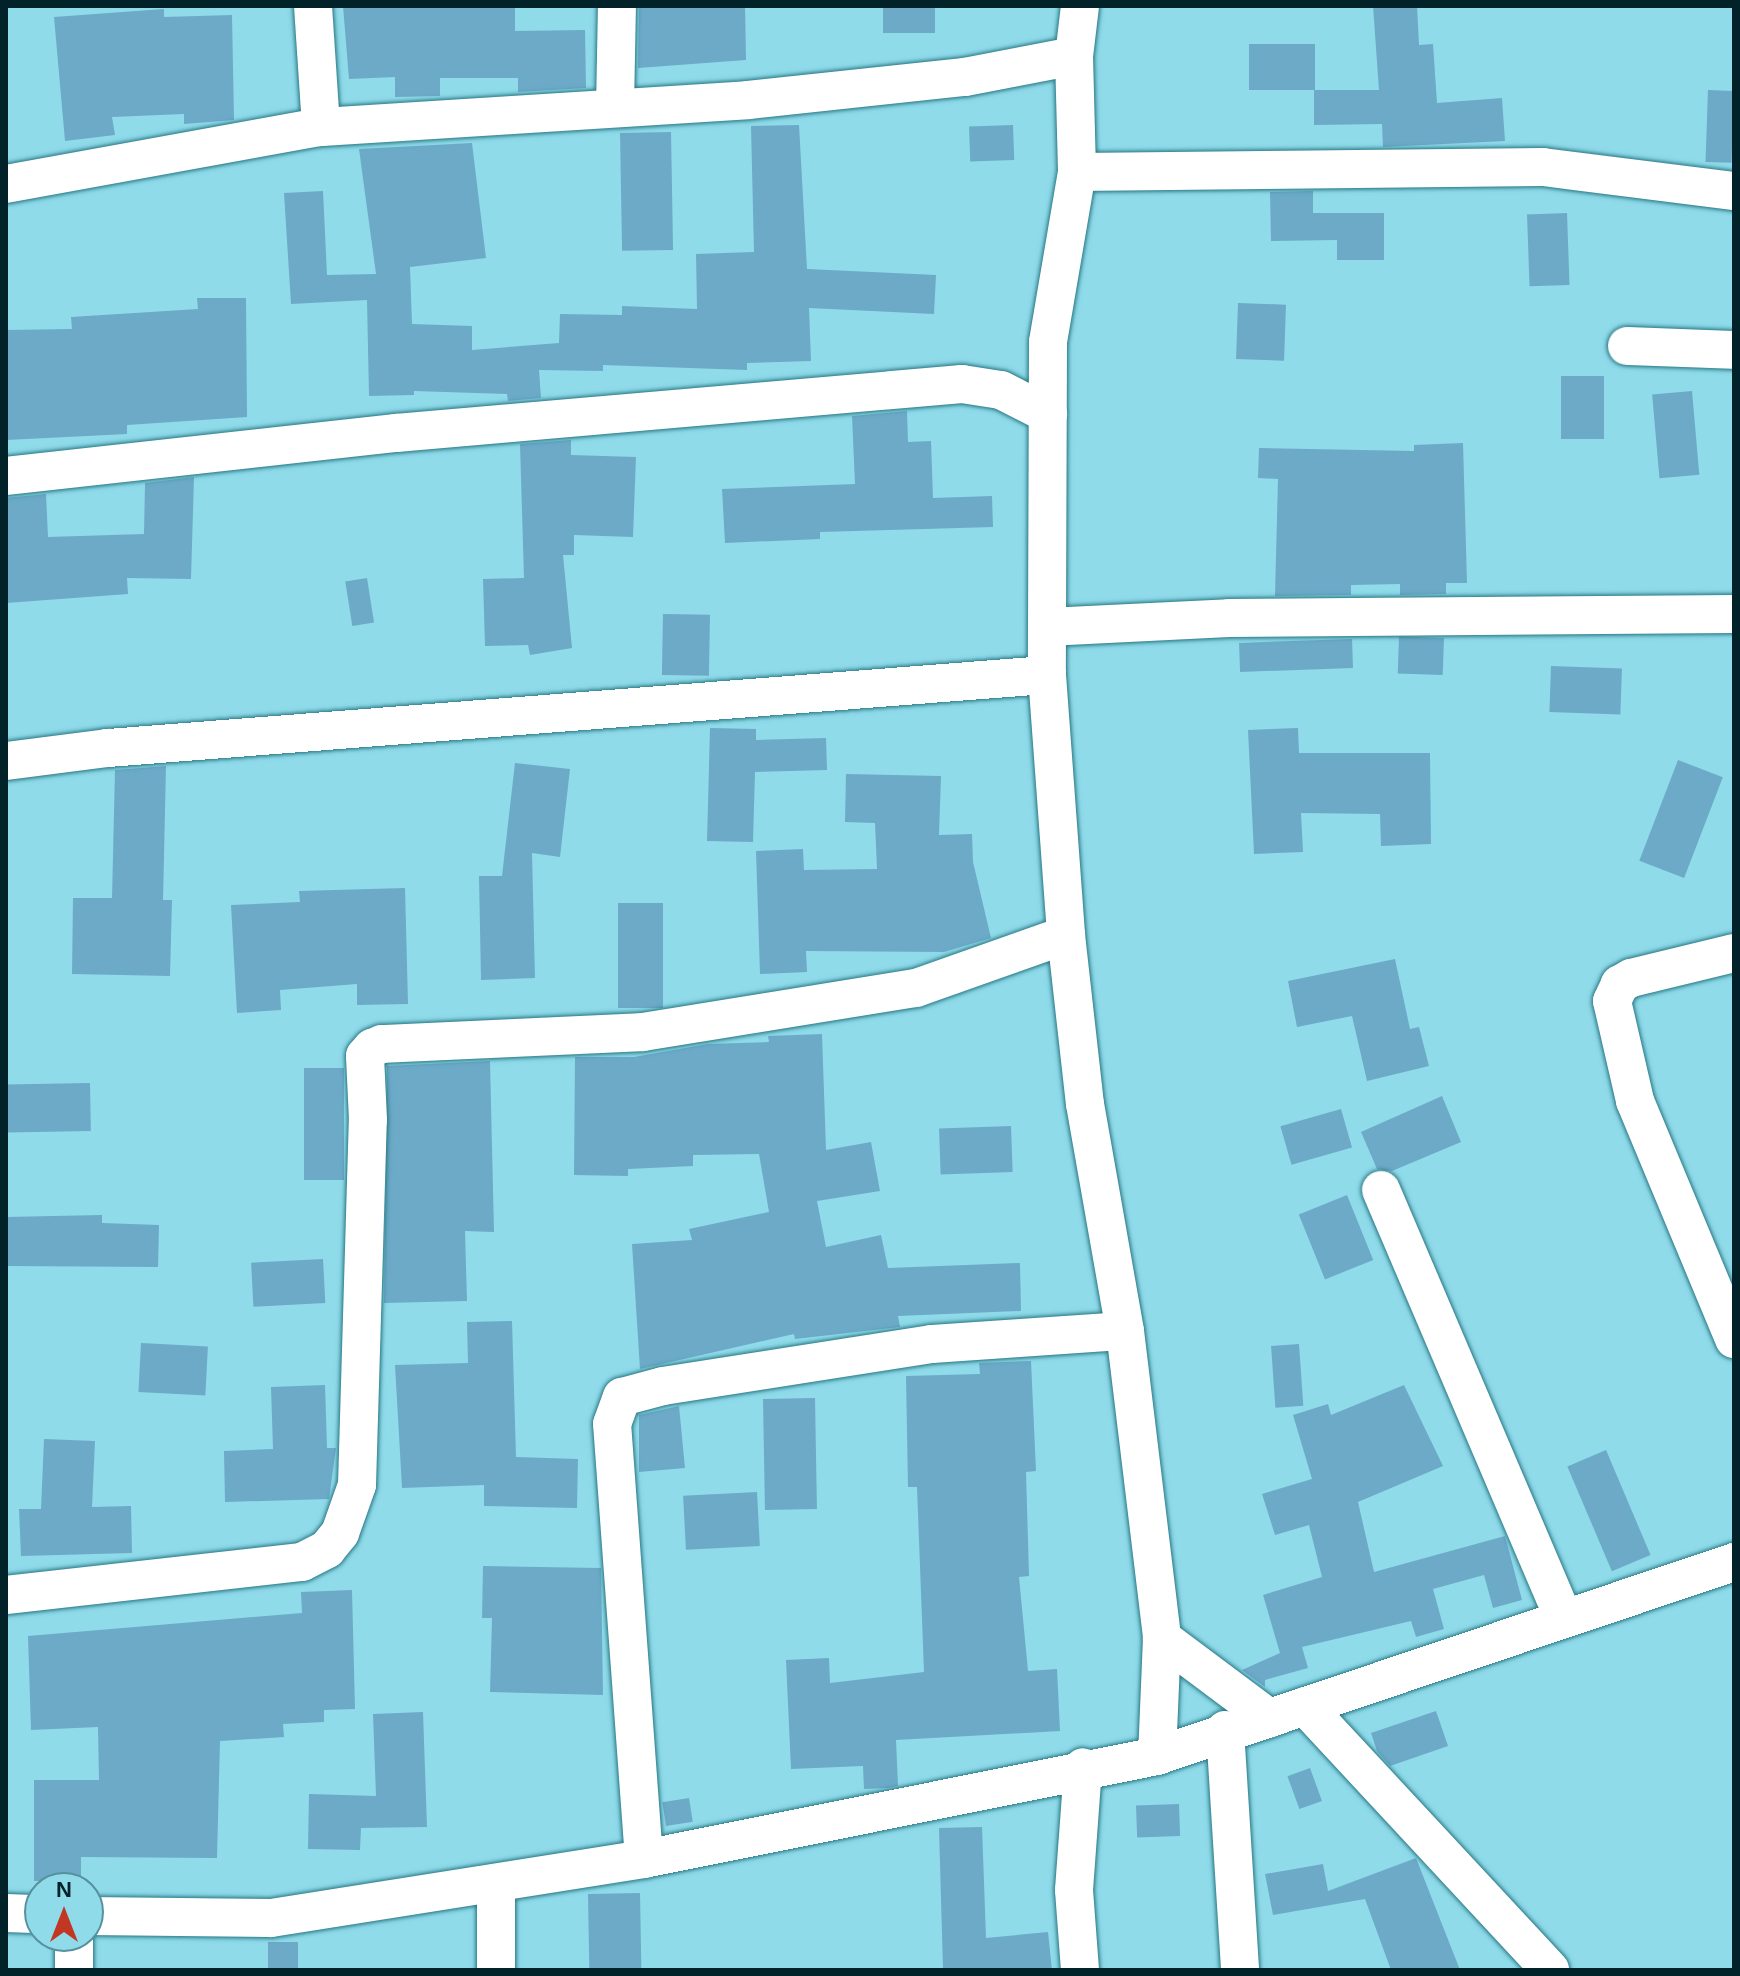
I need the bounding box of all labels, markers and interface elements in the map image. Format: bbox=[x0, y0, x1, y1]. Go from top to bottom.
north arrow bbox=[24, 1872, 104, 1952]
text: N bbox=[56, 1877, 72, 1902]

